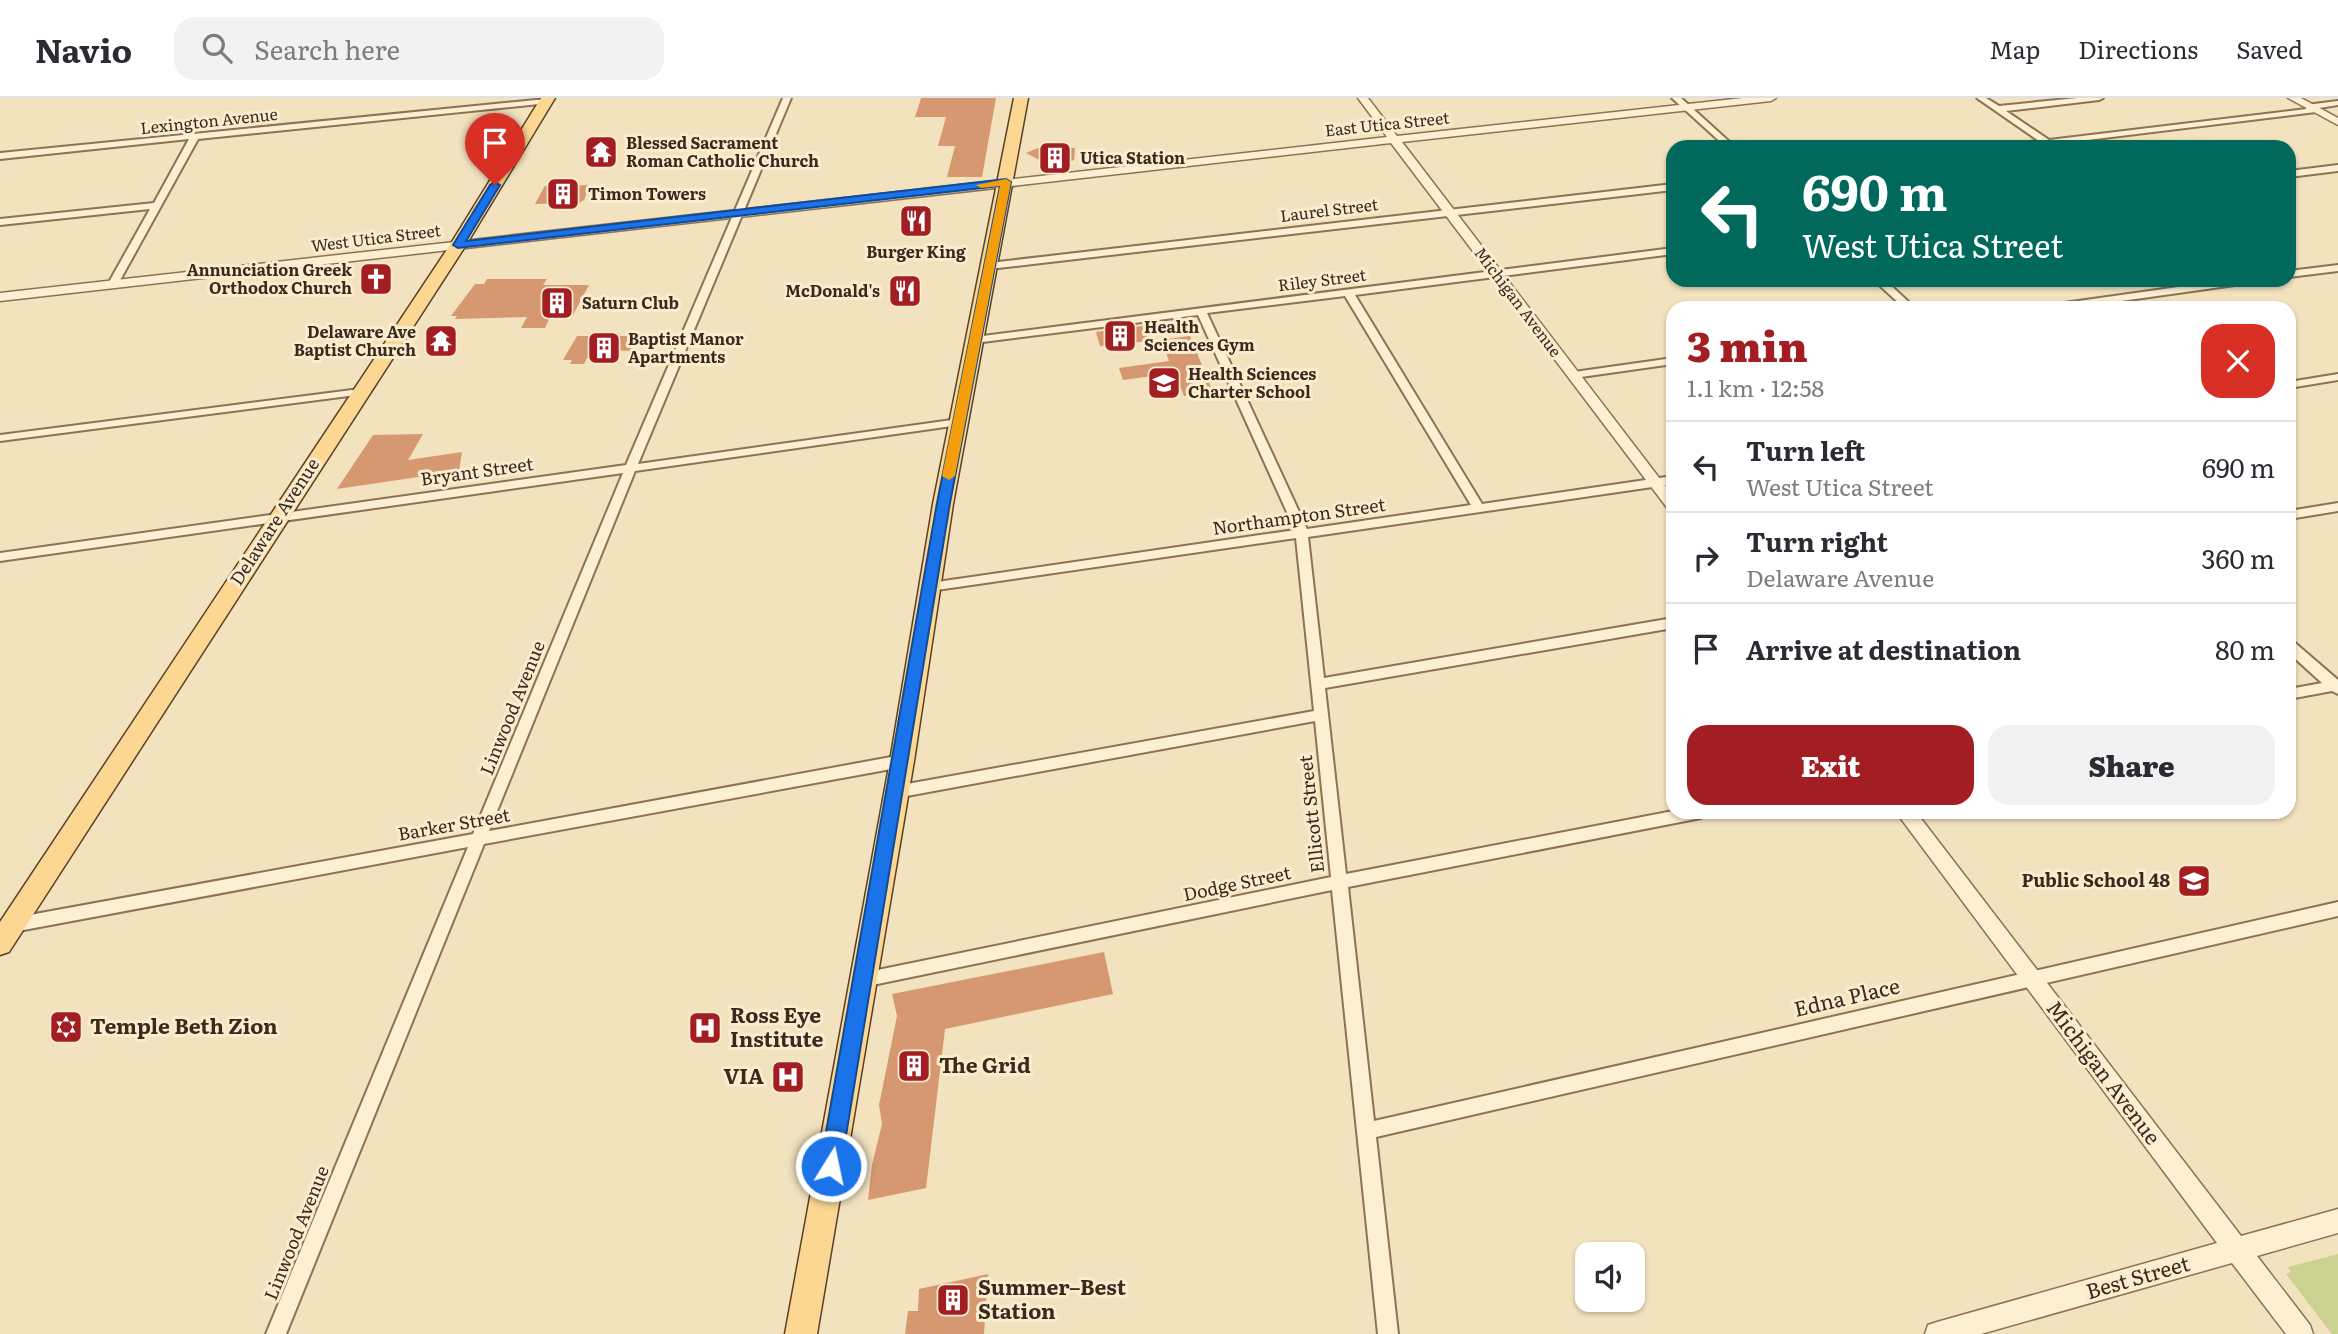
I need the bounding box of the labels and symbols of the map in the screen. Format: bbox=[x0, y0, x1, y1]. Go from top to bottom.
street label: Lexington Avenue bbox=[139, 101, 279, 139]
street label: East Utica Street bbox=[1323, 104, 1451, 141]
pin bbox=[465, 113, 525, 185]
place label: Blessed Sacrament Roman Catholic Church bbox=[626, 130, 819, 172]
temple icon: Blessed Sacrament Roman Catholic Church bbox=[582, 133, 620, 171]
building icon: Utica Station bbox=[1036, 139, 1074, 177]
place label: Utica Station bbox=[1080, 145, 1185, 169]
building icon: Timon Towers bbox=[544, 175, 582, 213]
place label: Timon Towers bbox=[588, 181, 706, 205]
street label: Laurel Street bbox=[1279, 191, 1380, 227]
restaurant icon: Burger King bbox=[897, 202, 935, 240]
street label: West Utica Street bbox=[310, 217, 443, 257]
place label: Burger King bbox=[866, 239, 966, 263]
street label: Michigan Avenue bbox=[1469, 241, 1568, 361]
place label: Annunciation Greek Orthodox Church bbox=[187, 257, 352, 299]
church icon: Annunciation Greek Orthodox Church bbox=[357, 260, 395, 298]
street label: Riley Street bbox=[1277, 262, 1368, 296]
restaurant icon: McDonald's bbox=[886, 272, 924, 310]
place label: McDonald's bbox=[785, 278, 880, 302]
building icon: Saturn Club bbox=[538, 284, 576, 322]
place label: Saturn Club bbox=[582, 290, 679, 314]
place label: Health Sciences Gym bbox=[1144, 314, 1255, 356]
building icon: Health Sciences Gym bbox=[1101, 317, 1139, 355]
place label: Delaware Ave Baptist Church bbox=[294, 319, 416, 361]
temple icon: Delaware Ave Baptist Church bbox=[422, 322, 460, 360]
place label: Baptist Manor Apartments bbox=[628, 326, 744, 368]
building icon: Baptist Manor Apartments bbox=[585, 329, 623, 367]
place label: Health Sciences Charter School bbox=[1188, 361, 1316, 403]
school or university icon: Health Sciences Charter School bbox=[1145, 364, 1183, 402]
street label: Bryant Street bbox=[419, 449, 536, 492]
street label: Delaware Avenue bbox=[222, 452, 325, 590]
street label: Northampton Street bbox=[1211, 490, 1388, 541]
street label: Linwood Avenue bbox=[472, 636, 551, 779]
street label: Ellicott Street bbox=[1291, 753, 1330, 874]
street label: Barker Street bbox=[396, 800, 512, 847]
street label: Dodge Street bbox=[1180, 858, 1294, 907]
school or university icon: Public School 48 bbox=[2175, 862, 2213, 900]
place label: Public School 48 bbox=[2021, 866, 2170, 893]
street label: Edna Place bbox=[1790, 968, 1902, 1023]
street label: Michigan Avenue bbox=[2040, 993, 2170, 1150]
place label: Ross Eye Institute bbox=[730, 998, 824, 1053]
synagogue icon: Temple Beth Zion bbox=[47, 1008, 85, 1046]
place label: Temple Beth Zion bbox=[90, 1009, 278, 1040]
hospital icon: Ross Eye Institute bbox=[686, 1009, 724, 1047]
building icon: The Grid bbox=[895, 1047, 933, 1085]
place label: The Grid bbox=[939, 1048, 1031, 1079]
hospital icon: VIA bbox=[769, 1058, 807, 1096]
place label: VIA bbox=[723, 1059, 764, 1090]
position arrow bbox=[794, 1129, 868, 1203]
street label: Linwood Avenue bbox=[256, 1161, 335, 1304]
street label: Best Street bbox=[2082, 1246, 2193, 1305]
place label: Summer–Best Station bbox=[978, 1270, 1127, 1325]
building icon: Summer–Best Station bbox=[934, 1281, 972, 1319]

